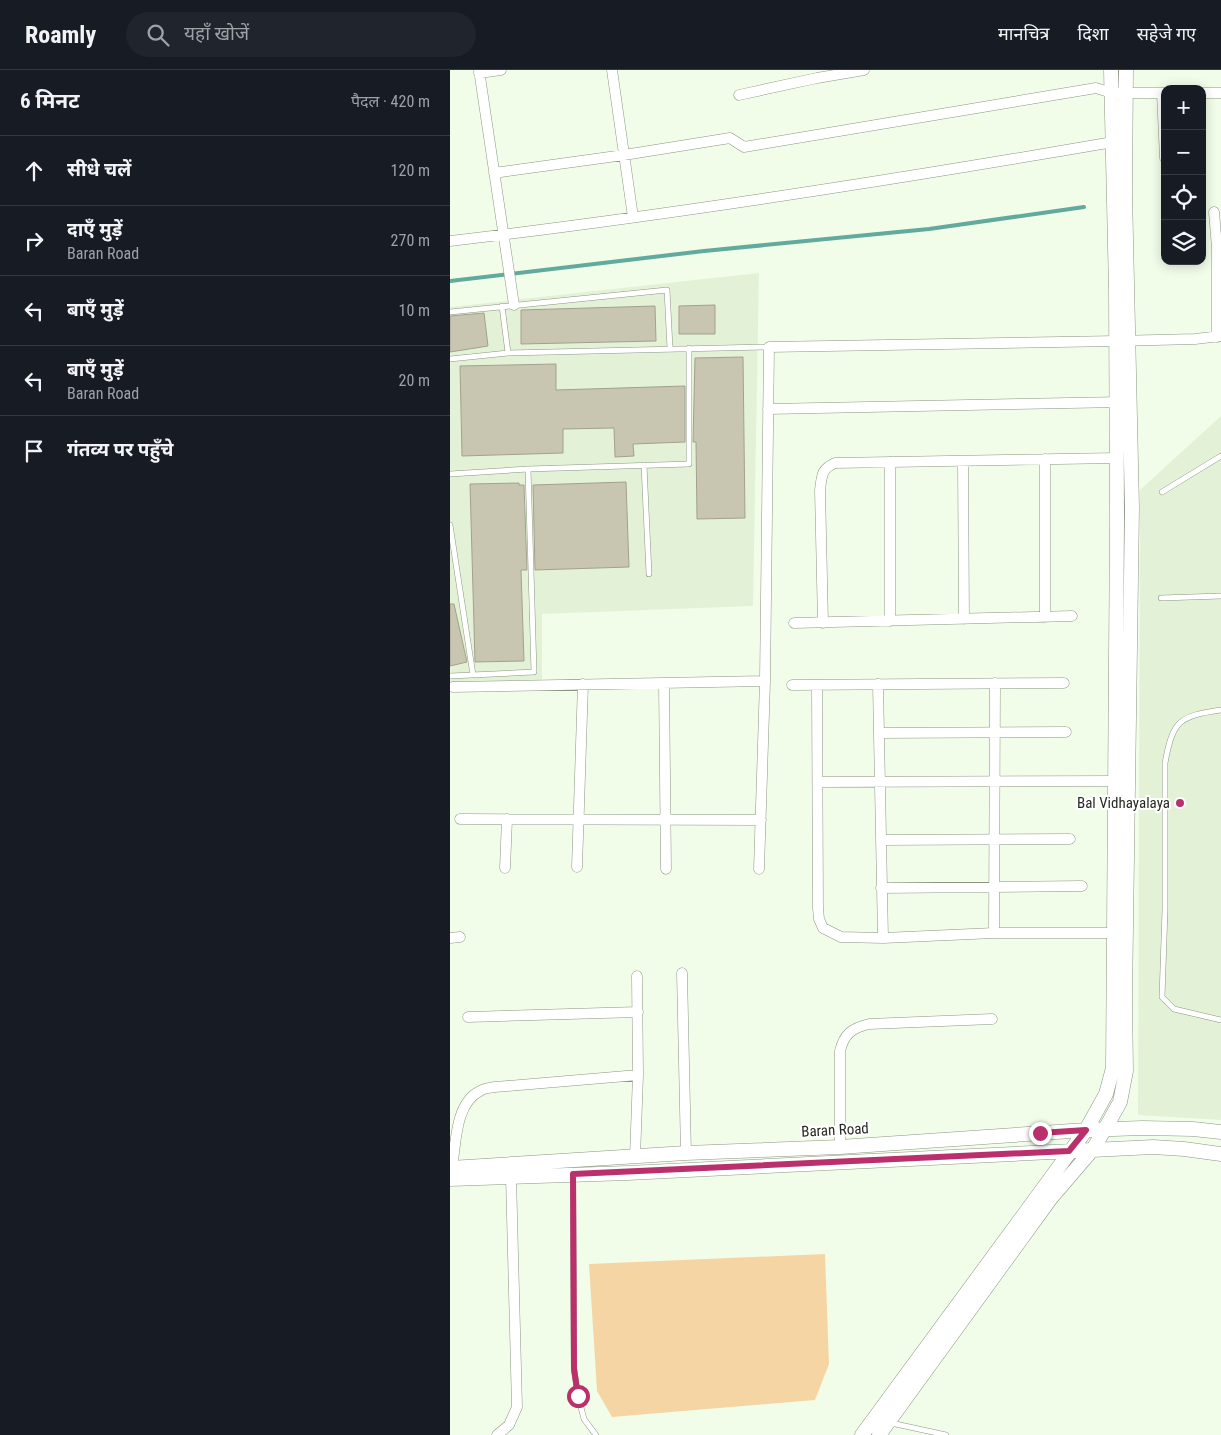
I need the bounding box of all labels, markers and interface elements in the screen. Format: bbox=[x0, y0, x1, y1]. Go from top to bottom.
search box bbox=[126, 12, 476, 57]
text: Roamly bbox=[25, 21, 96, 49]
icon: search bbox=[144, 21, 172, 49]
text: यहाँ खोजें bbox=[184, 22, 249, 45]
text: मानचित्र bbox=[998, 23, 1050, 44]
text: दिशा bbox=[1078, 23, 1109, 44]
text: सहेजे गए bbox=[1137, 23, 1196, 44]
map controls bbox=[1161, 85, 1206, 265]
button: + bbox=[1161, 85, 1206, 130]
text: 6 मिनट bbox=[20, 89, 80, 113]
text: पैदल · 420 m bbox=[351, 92, 430, 111]
button: − bbox=[1161, 130, 1206, 175]
icon: ahead bbox=[20, 157, 48, 185]
text: सीधे चलें bbox=[67, 158, 131, 181]
text: 120 m bbox=[391, 161, 430, 180]
button: locate bbox=[1161, 175, 1206, 220]
text: दाएँ मुड़ें bbox=[67, 218, 122, 241]
button: layers bbox=[1161, 220, 1206, 265]
icon: right bbox=[20, 227, 48, 255]
text: 270 m bbox=[391, 231, 430, 250]
text: Baran Road bbox=[67, 244, 139, 263]
icon: left bbox=[20, 297, 48, 325]
text: बाएँ मुड़ें bbox=[67, 298, 123, 321]
text: 10 m bbox=[398, 301, 430, 320]
text: बाएँ मुड़ें bbox=[67, 358, 123, 381]
icon: left bbox=[20, 367, 48, 395]
text: 20 m bbox=[398, 371, 430, 390]
text: Baran Road bbox=[67, 384, 139, 403]
icon: arrive bbox=[20, 437, 48, 465]
text: गंतव्य पर पहुँचे bbox=[67, 438, 173, 461]
place label: Bal Vidhayalaya bbox=[1077, 794, 1170, 812]
marker: Bal Vidhayalaya bbox=[1174, 797, 1186, 809]
street label: Baran Road bbox=[801, 1119, 869, 1141]
route end bbox=[1029, 1122, 1052, 1145]
route start bbox=[567, 1385, 590, 1408]

